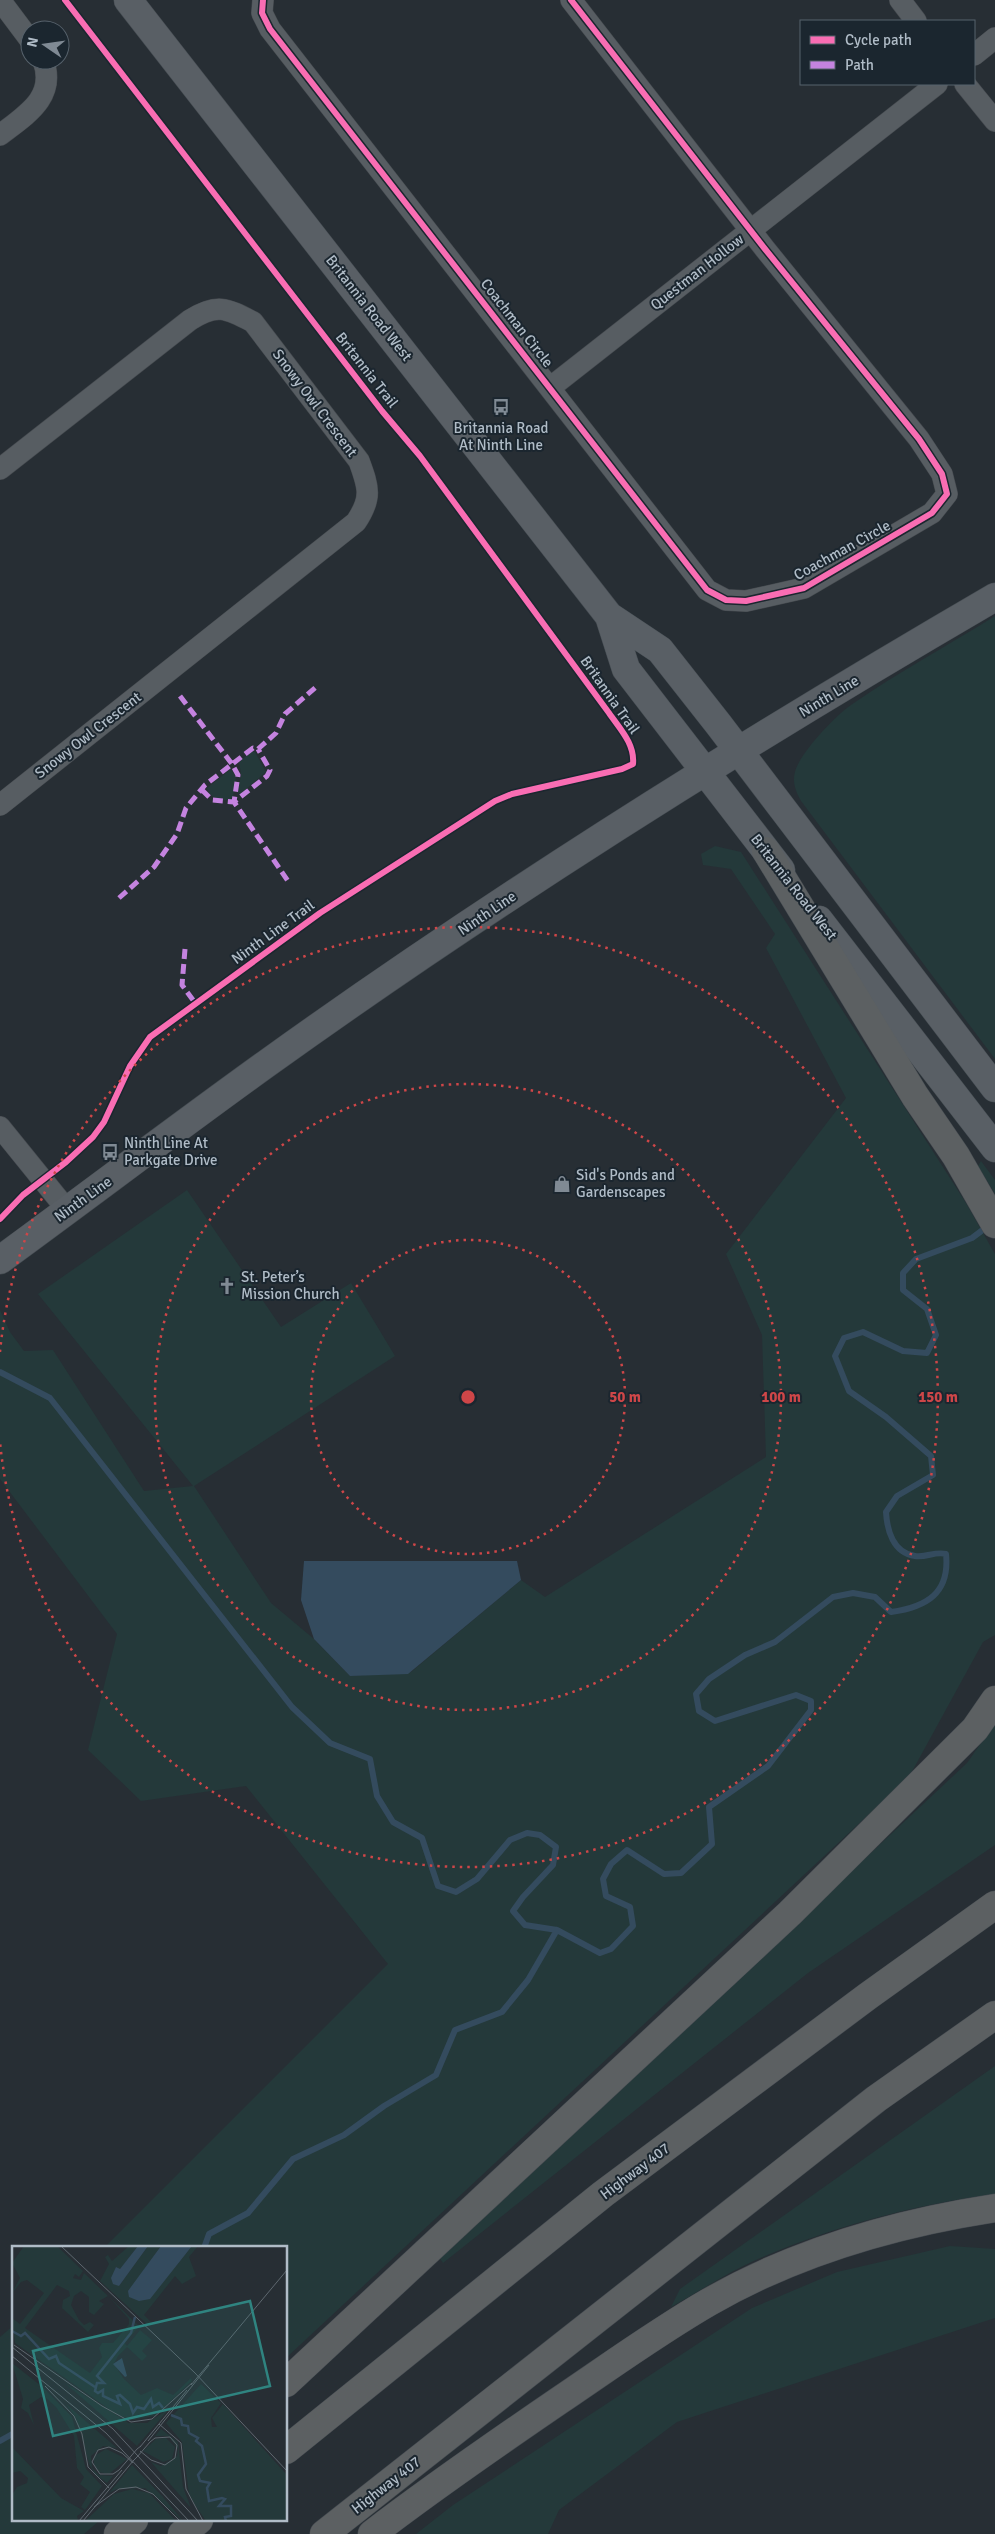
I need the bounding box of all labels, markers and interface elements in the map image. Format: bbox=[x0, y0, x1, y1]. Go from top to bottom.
north arrow bbox=[20, 20, 70, 70]
legend bbox=[800, 20, 975, 85]
text: Cycle path bbox=[845, 31, 912, 49]
text: N bbox=[23, 36, 42, 49]
text: Path bbox=[845, 56, 874, 74]
street label: Questman Hollow bbox=[647, 230, 747, 314]
street label: Britannia Road West bbox=[322, 251, 416, 365]
street label: Coachman Circle bbox=[477, 275, 557, 371]
street label: Britannia Trail bbox=[332, 329, 402, 411]
street label: Snowy Owl Crescent bbox=[269, 346, 361, 460]
bus stop icon: Britannia Road At Ninth Line bbox=[491, 397, 511, 417]
place label: Britannia Road At Ninth Line bbox=[454, 419, 549, 454]
street label: Coachman Circle bbox=[791, 516, 893, 584]
street label: Britannia Trail bbox=[577, 653, 643, 737]
street label: Ninth Line bbox=[796, 671, 862, 721]
street label: Snowy Owl Crescent bbox=[31, 688, 145, 782]
street label: Britannia Road West bbox=[747, 830, 841, 944]
street label: Ninth Line bbox=[454, 887, 520, 939]
street label: Ninth Line Trail bbox=[228, 896, 318, 968]
place label: Ninth Line At Parkgate Drive bbox=[124, 1134, 217, 1169]
bus stop icon: Ninth Line At Parkgate Drive bbox=[100, 1142, 120, 1162]
place label: Sid's Ponds and Gardenscapes bbox=[576, 1166, 675, 1201]
street label: Ninth Line bbox=[51, 1172, 115, 1226]
shop icon: Sid's Ponds and Gardenscapes bbox=[552, 1174, 572, 1194]
place label: St. Peter’s Mission Church bbox=[241, 1268, 340, 1303]
church icon: St. Peter’s Mission Church bbox=[217, 1276, 237, 1296]
centre of rings bbox=[459, 1388, 477, 1406]
text: 50 m bbox=[609, 1388, 641, 1406]
text: 100 m bbox=[761, 1388, 801, 1406]
text: 150 m bbox=[918, 1388, 958, 1406]
street label: Highway 407 bbox=[597, 2139, 673, 2203]
inset map bbox=[12, 2246, 288, 2522]
street label: Highway 407 bbox=[348, 2452, 424, 2518]

